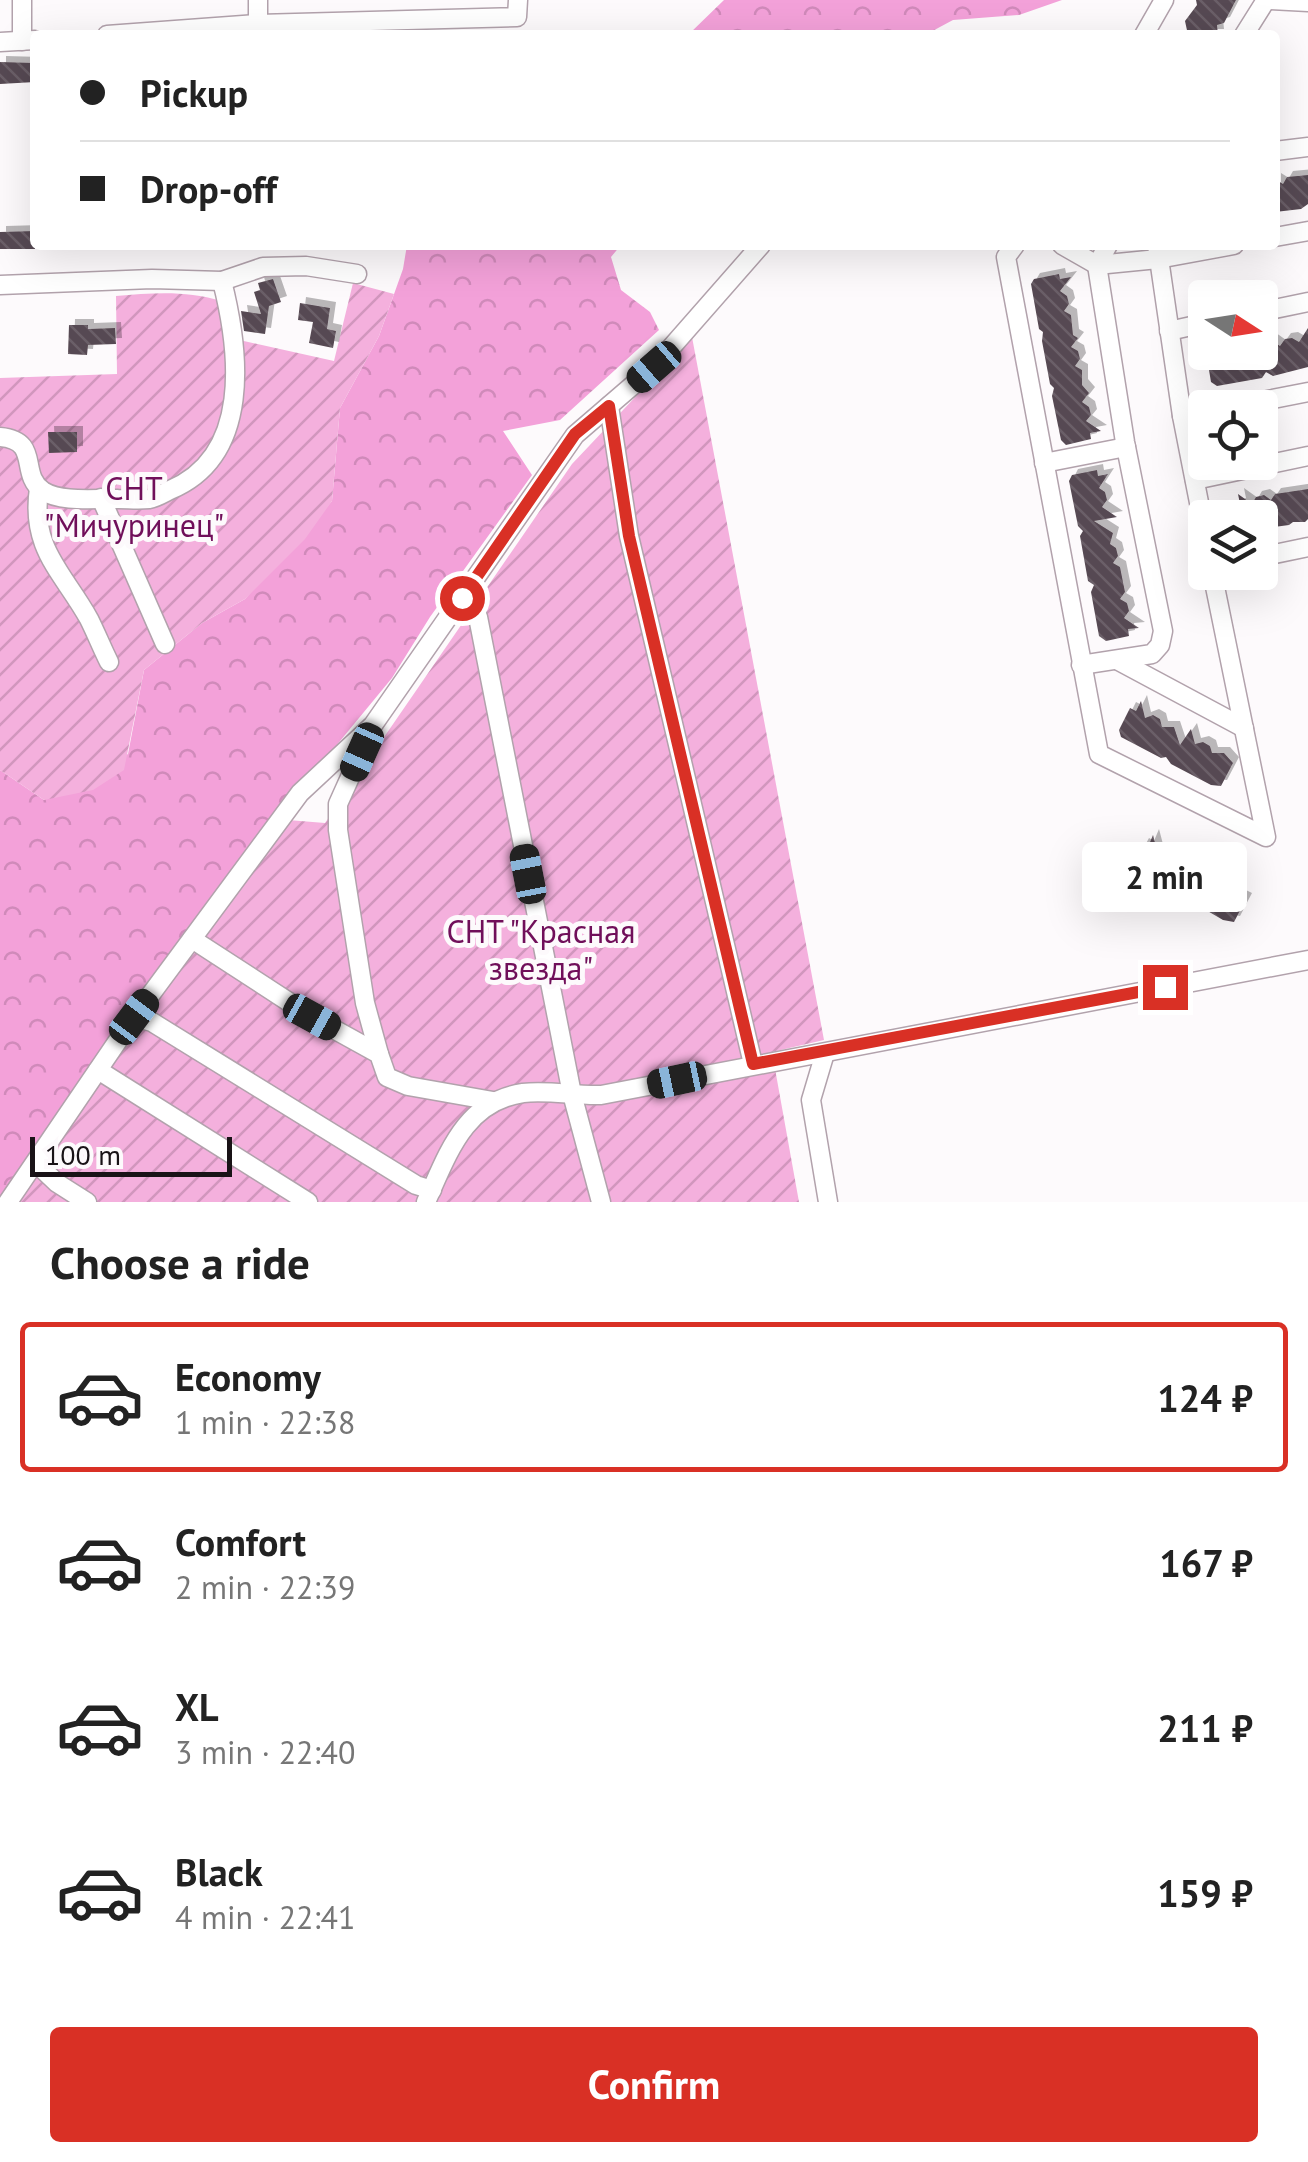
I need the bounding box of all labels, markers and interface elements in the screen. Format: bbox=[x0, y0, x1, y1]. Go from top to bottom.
text: Pickup bbox=[140, 68, 248, 117]
text: Drop-off bbox=[140, 164, 277, 213]
north arrow bbox=[1188, 280, 1278, 370]
map controls bbox=[1188, 280, 1278, 590]
car bbox=[622, 336, 686, 398]
button: locate bbox=[1188, 390, 1278, 480]
park label: СНТ "Мичуринец" bbox=[44, 467, 224, 546]
button: layers bbox=[1188, 500, 1278, 590]
route start bbox=[440, 576, 485, 621]
car bbox=[336, 718, 388, 786]
car bbox=[508, 842, 548, 906]
callout: 2 min bbox=[1082, 842, 1248, 912]
text: 2 min bbox=[1125, 856, 1204, 898]
park label: СНТ "Красная звезда" bbox=[447, 910, 635, 989]
route end bbox=[1143, 965, 1188, 1010]
car bbox=[104, 984, 164, 1050]
car bbox=[278, 989, 346, 1045]
car bbox=[645, 1059, 709, 1101]
scale bar bbox=[30, 1132, 232, 1176]
text: 100 m bbox=[45, 1136, 121, 1173]
text: Choose a ride bbox=[50, 1233, 310, 1291]
icon: car bbox=[55, 1352, 145, 1442]
text: Economy bbox=[175, 1352, 321, 1401]
text: 124 ₽ bbox=[1157, 1373, 1253, 1422]
text: 1 min · 22:38 bbox=[175, 1401, 355, 1443]
icon: car bbox=[55, 1517, 145, 1607]
text: Comfort bbox=[175, 1517, 306, 1566]
text: 167 ₽ bbox=[1159, 1538, 1253, 1587]
text: 2 min · 22:39 bbox=[175, 1566, 355, 1608]
icon: car bbox=[55, 1682, 145, 1772]
text: XL bbox=[175, 1682, 219, 1731]
text: 211 ₽ bbox=[1157, 1703, 1253, 1752]
text: 3 min · 22:40 bbox=[175, 1731, 355, 1773]
icon: car bbox=[55, 1847, 145, 1937]
text: Black bbox=[175, 1847, 263, 1896]
text: 159 ₽ bbox=[1157, 1868, 1253, 1917]
text: 4 min · 22:41 bbox=[175, 1896, 355, 1938]
button: Confirm bbox=[50, 2027, 1258, 2142]

